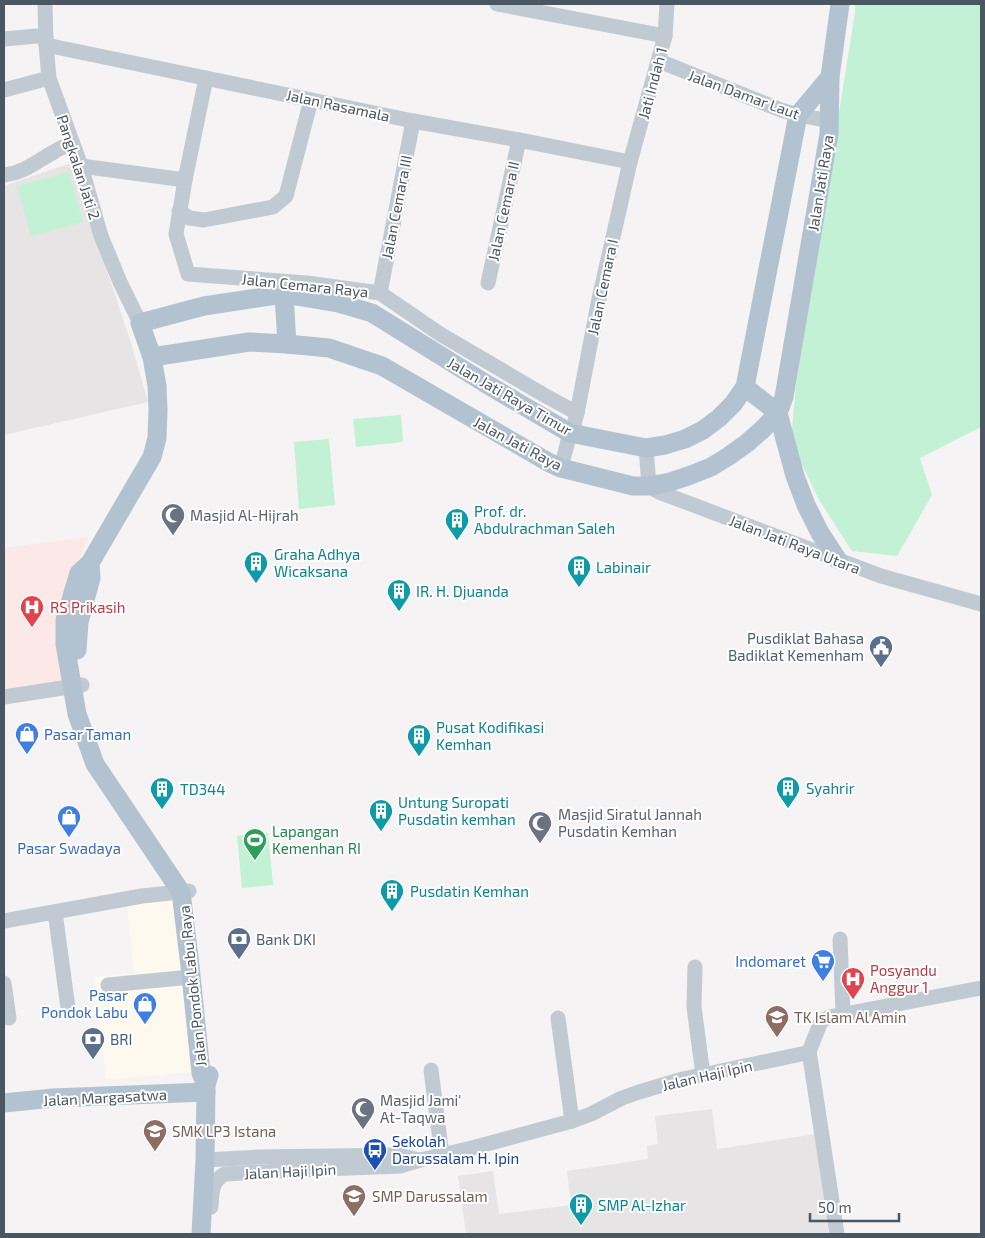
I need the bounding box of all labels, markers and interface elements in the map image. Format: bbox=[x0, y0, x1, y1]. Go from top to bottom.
street label: Jati Indah 1 bbox=[634, 45, 670, 121]
street label: Jalan Damar Laut bbox=[686, 66, 802, 123]
street label: Jalan Rasamala bbox=[285, 85, 391, 125]
street label: Pangkalan Jati 2 bbox=[54, 112, 104, 222]
street label: Jalan Jati Raya bbox=[803, 133, 837, 233]
street label: Jalan Cemara III bbox=[377, 154, 415, 260]
street label: Jalan Cemara II bbox=[484, 159, 522, 263]
street label: Jalan Cemara I bbox=[583, 237, 621, 337]
street label: Jalan Cemara Raya bbox=[241, 269, 369, 301]
street label: Jalan Jati Raya Timur bbox=[445, 353, 575, 439]
street label: Jalan Jati Raya bbox=[471, 412, 565, 474]
mosque icon: Masjid Al-Hijrah bbox=[160, 502, 186, 536]
place label: Prof. dr. Abdulrachman Saleh bbox=[474, 502, 615, 537]
place label: Masjid Al-Hijrah bbox=[190, 506, 299, 525]
building icon: Prof. dr. Abdulrachman Saleh bbox=[444, 507, 470, 541]
street label: Jalan Jati Raya Utara bbox=[727, 511, 863, 577]
place label: Graha Adhya Wicaksana bbox=[274, 545, 360, 580]
building icon: Graha Adhya Wicaksana bbox=[243, 550, 269, 584]
building icon: Labinair bbox=[566, 554, 592, 588]
place label: Labinair bbox=[596, 558, 651, 576]
building icon: IR. H. Djuanda bbox=[386, 578, 412, 612]
place label: IR. H. Djuanda bbox=[416, 582, 509, 601]
hospital icon: RS Prikasih bbox=[19, 594, 45, 628]
place label: RS Prikasih bbox=[50, 598, 126, 616]
place label: Pusdiklat Bahasa Badiklat Kemenham bbox=[728, 629, 864, 664]
public building icon: Pusdiklat Bahasa Badiklat Kemenham bbox=[868, 634, 894, 668]
place label: Pusat Kodifikasi Kemhan bbox=[436, 718, 544, 753]
shop icon: Pasar Taman bbox=[14, 721, 40, 755]
building icon: Pusat Kodifikasi Kemhan bbox=[406, 723, 432, 757]
place label: Pasar Taman bbox=[44, 725, 131, 743]
building icon: Syahrir bbox=[775, 775, 801, 809]
building icon: TD344 bbox=[149, 776, 175, 810]
place label: Syahrir bbox=[806, 779, 855, 797]
place label: TD344 bbox=[180, 780, 225, 798]
place label: Untung Suropati Pusdatin kemhan bbox=[398, 793, 516, 828]
building icon: Untung Suropati Pusdatin kemhan bbox=[368, 798, 394, 832]
shop icon: Pasar Swadaya bbox=[56, 804, 82, 838]
place label: Masjid Siratul Jannah Pusdatin Kemhan bbox=[558, 805, 702, 840]
mosque icon: Masjid Siratul Jannah Pusdatin Kemhan bbox=[527, 810, 553, 844]
place label: Lapangan Kemenhan RI bbox=[272, 822, 361, 857]
sports icon: Lapangan Kemenhan RI bbox=[242, 827, 268, 861]
place label: Pasar Swadaya bbox=[17, 839, 121, 857]
building icon: Pusdatin Kemhan bbox=[379, 878, 405, 912]
place label: Pusdatin Kemhan bbox=[410, 882, 529, 900]
street label: Jalan Pondok Labu Raya bbox=[175, 904, 209, 1068]
bank icon: Bank DKI bbox=[226, 926, 252, 960]
place label: Bank DKI bbox=[256, 930, 316, 948]
supermarket icon: Indomaret bbox=[810, 948, 836, 982]
place label: Indomaret bbox=[735, 952, 806, 970]
place label: Posyandu Anggur 1 bbox=[870, 961, 937, 996]
hospital icon: Posyandu Anggur 1 bbox=[840, 966, 866, 1000]
place label: Pasar Pondok Labu bbox=[41, 986, 128, 1021]
shop icon: Pasar Pondok Labu bbox=[132, 991, 158, 1025]
school or university icon: TK Islam Al Amin bbox=[764, 1004, 790, 1038]
place label: TK Islam Al Amin bbox=[794, 1008, 906, 1026]
bank icon: BRI bbox=[80, 1026, 106, 1060]
place label: BRI bbox=[110, 1030, 133, 1048]
street label: Jalan Haji Ipin bbox=[660, 1056, 754, 1095]
street label: Jalan Margasatwa bbox=[43, 1085, 167, 1109]
place label: Masjid Jami' At-Taqwa bbox=[380, 1091, 461, 1126]
mosque icon: Masjid Jami' At-Taqwa bbox=[350, 1096, 376, 1130]
school or university icon: SMK LP3 Istana bbox=[142, 1118, 168, 1152]
place label: SMK LP3 Istana bbox=[172, 1122, 276, 1140]
place label: Sekolah Darussalam H. Ipin bbox=[392, 1132, 519, 1167]
bus stop icon: Sekolah Darussalam H. Ipin bbox=[362, 1137, 388, 1171]
street label: Jalan Haji Ipin bbox=[243, 1160, 337, 1183]
school or university icon: SMP Darussalam bbox=[341, 1183, 367, 1217]
place label: SMP Darussalam bbox=[372, 1187, 488, 1205]
scale bar bbox=[810, 1190, 899, 1222]
building icon: SMP Al-Izhar bbox=[568, 1192, 594, 1226]
place label: SMP Al-Izhar bbox=[598, 1196, 686, 1214]
text: 50 m bbox=[818, 1198, 852, 1216]

